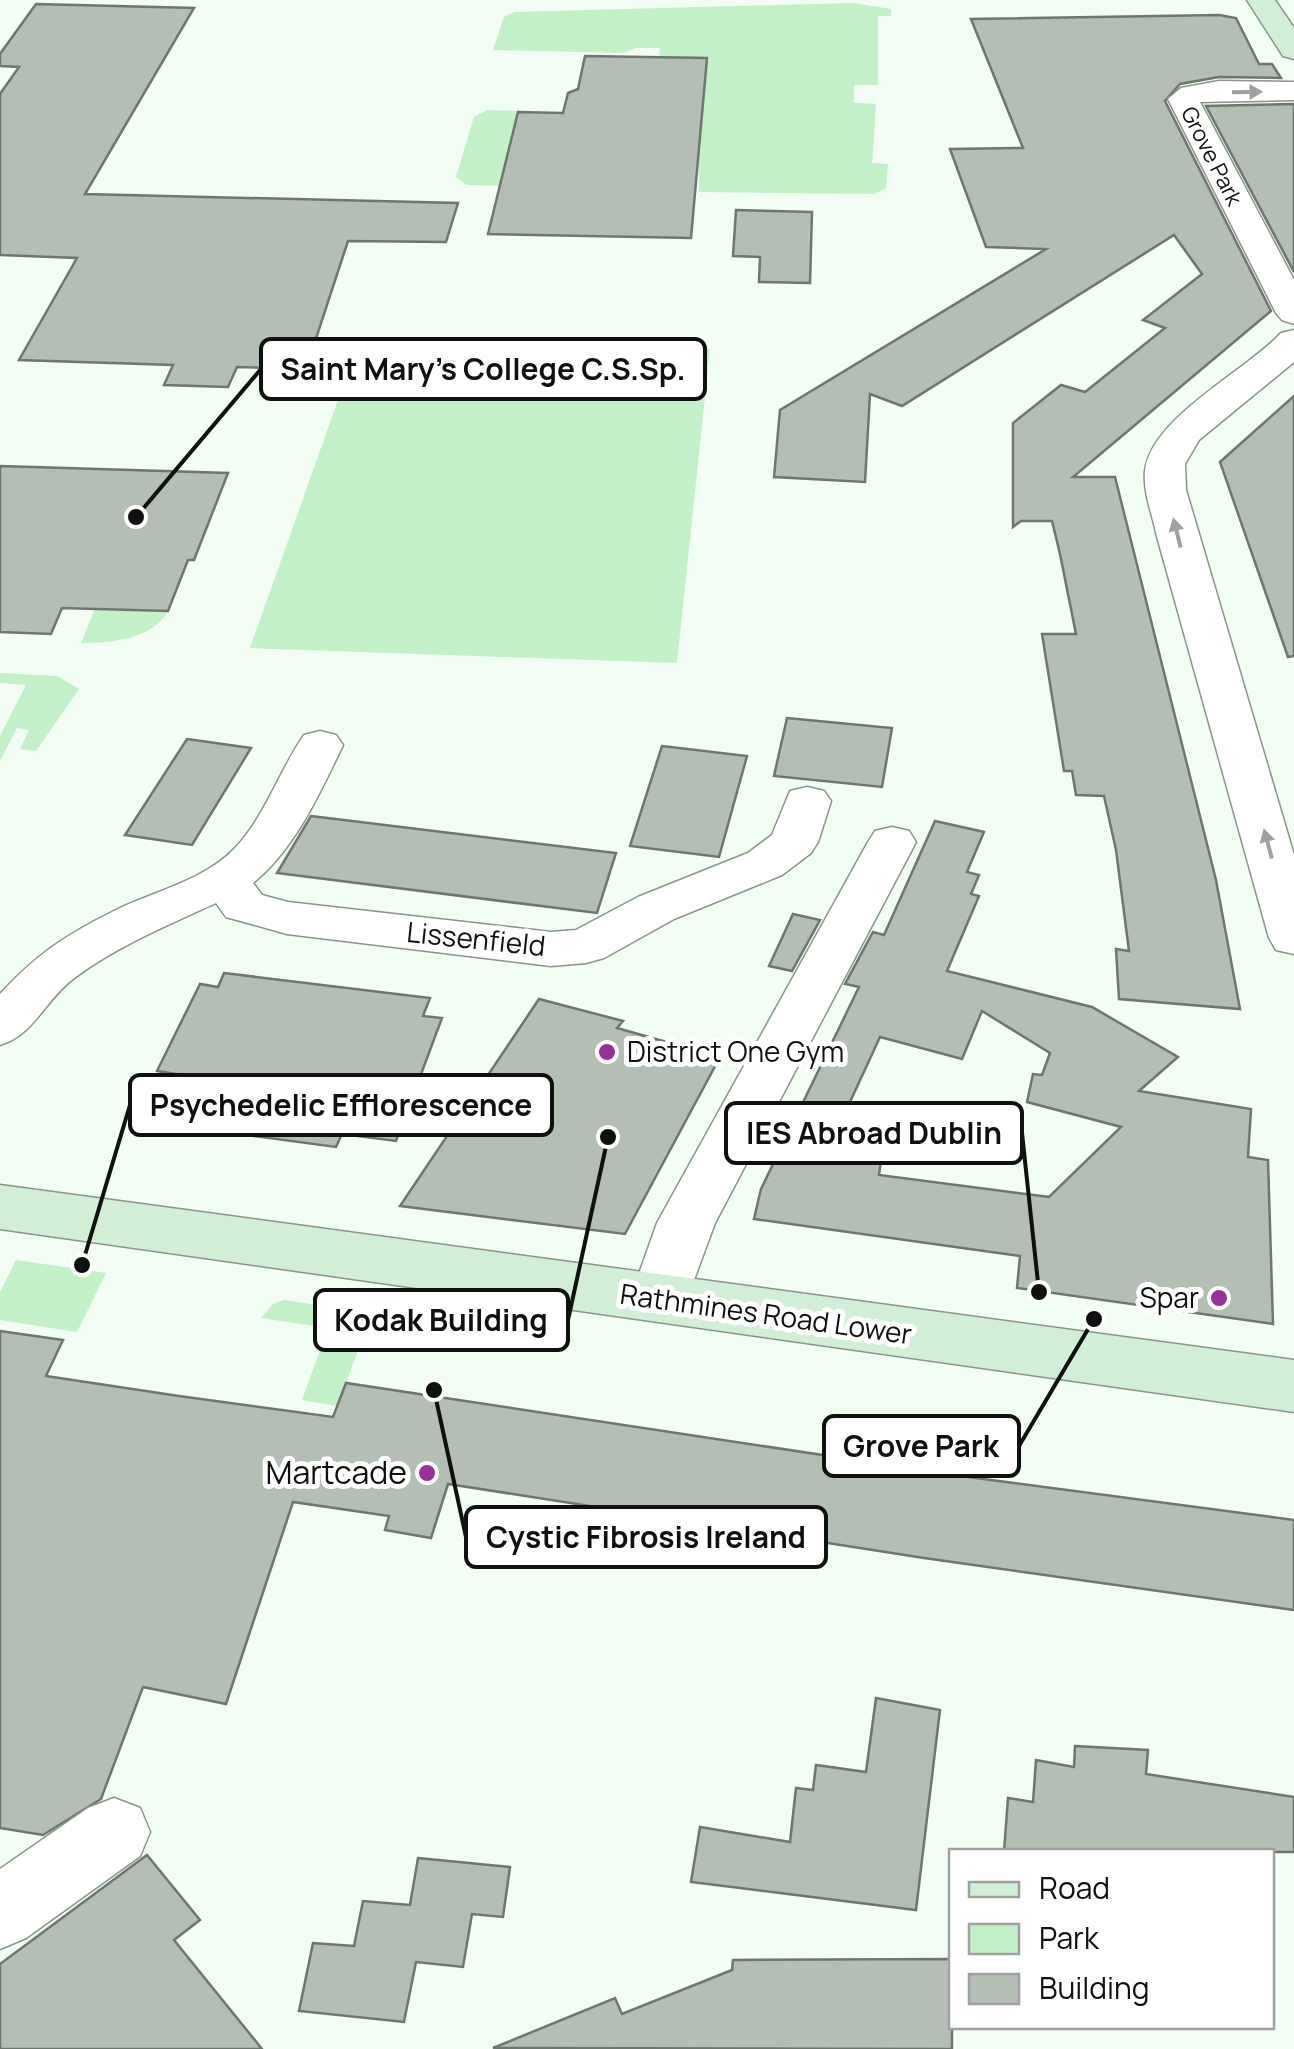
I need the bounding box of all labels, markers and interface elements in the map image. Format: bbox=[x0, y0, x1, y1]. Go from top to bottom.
one-way arrow bbox=[1232, 83, 1264, 99]
street label: Grove Park bbox=[1174, 101, 1250, 212]
callout: Saint Mary's College C.S.Sp. bbox=[261, 339, 705, 399]
text: Saint Mary's College C.S.Sp. bbox=[280, 348, 686, 389]
one-way arrow bbox=[1169, 517, 1184, 548]
one-way arrow bbox=[1260, 829, 1275, 859]
street label: Lissenfield bbox=[405, 912, 547, 964]
place label: District One Gym bbox=[627, 1032, 844, 1070]
marker: District One Gym bbox=[596, 1041, 618, 1063]
callout: Psychedelic Efflorescence bbox=[130, 1075, 552, 1135]
text: Psychedelic Efflorescence bbox=[150, 1084, 532, 1125]
callout: IES Abroad Dublin bbox=[726, 1103, 1022, 1163]
text: IES Abroad Dublin bbox=[746, 1112, 1002, 1153]
street label: Rathmines Road Lower bbox=[618, 1274, 914, 1352]
place label: Spar bbox=[1140, 1278, 1199, 1316]
marker: Spar bbox=[1208, 1287, 1230, 1309]
callout: Kodak Building bbox=[315, 1290, 568, 1350]
text: Kodak Building bbox=[334, 1299, 548, 1340]
callout: Grove Park bbox=[824, 1416, 1019, 1476]
text: Grove Park bbox=[843, 1425, 1000, 1466]
place label: Martcade bbox=[266, 1450, 407, 1494]
marker: Martcade bbox=[416, 1462, 438, 1484]
callout: Cystic Fibrosis Ireland bbox=[466, 1507, 826, 1567]
text: Cystic Fibrosis Ireland bbox=[486, 1516, 806, 1557]
legend bbox=[949, 1849, 1274, 2029]
text: Road bbox=[1039, 1867, 1110, 1908]
text: Park bbox=[1039, 1917, 1100, 1958]
text: Building bbox=[1039, 1967, 1150, 2008]

